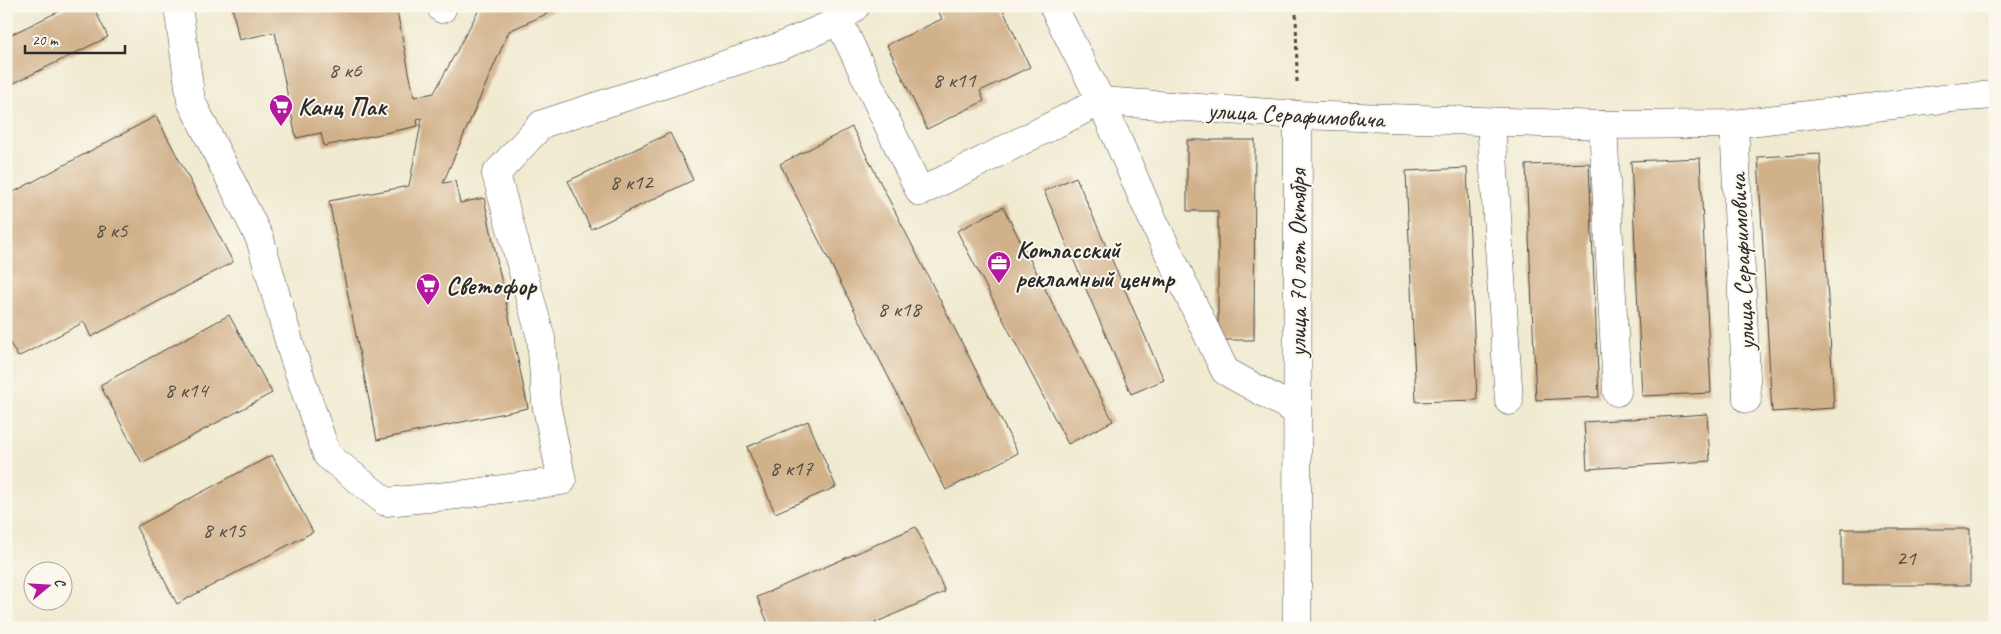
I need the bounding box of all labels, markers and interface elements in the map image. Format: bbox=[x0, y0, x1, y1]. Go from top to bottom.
scale bar bbox=[25, 22, 125, 54]
text: 20 m bbox=[32, 31, 59, 50]
house number: 8 к6 bbox=[328, 56, 363, 84]
house number: 8 к11 bbox=[932, 66, 977, 94]
place label: Канц Пак bbox=[298, 91, 388, 123]
supermarket icon: Канц Пак bbox=[268, 93, 294, 127]
street label: улица Серафимовича bbox=[1205, 94, 1388, 136]
street label: улица 70 лет Октября bbox=[1282, 167, 1314, 359]
house number: 8 к12 bbox=[609, 168, 655, 196]
street label: улица Серафимовича bbox=[1721, 170, 1763, 353]
house number: 8 к5 bbox=[94, 216, 129, 244]
place label: Котласский рекламный центр bbox=[1016, 234, 1175, 295]
office icon: Котласский рекламный центр bbox=[986, 250, 1012, 284]
place label: Светофор bbox=[446, 270, 538, 302]
supermarket icon: Светофор bbox=[415, 272, 441, 306]
house number: 8 к18 bbox=[877, 295, 923, 323]
house number: 8 к14 bbox=[164, 376, 210, 404]
house number: 8 к17 bbox=[769, 454, 814, 482]
house number: 8 к15 bbox=[202, 516, 247, 544]
house number: 21 bbox=[1896, 544, 1917, 572]
north arrow bbox=[22, 562, 72, 612]
text: С bbox=[51, 576, 70, 590]

